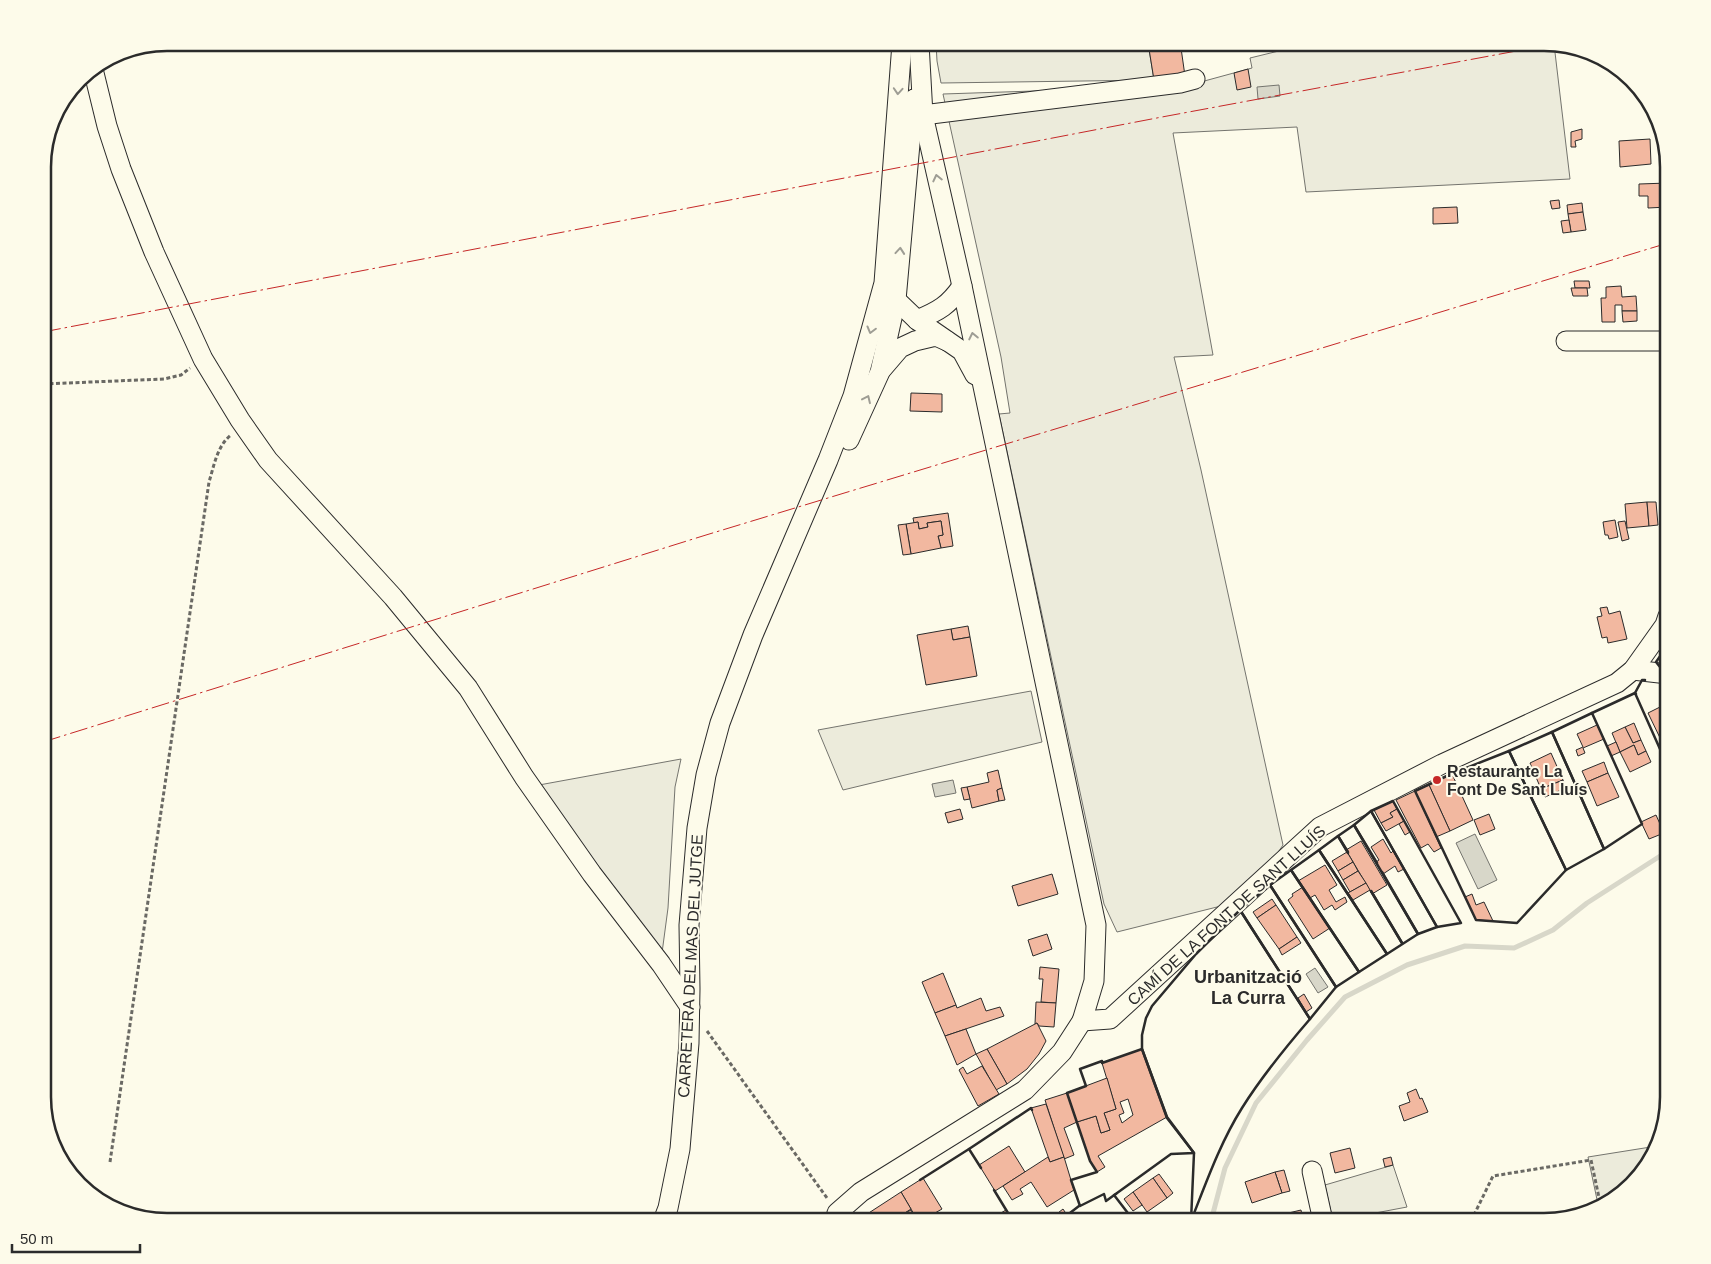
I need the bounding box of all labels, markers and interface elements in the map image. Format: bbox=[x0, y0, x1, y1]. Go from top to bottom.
one-way arrow bbox=[893, 87, 904, 95]
one-way arrow bbox=[932, 173, 943, 182]
one-way arrow bbox=[894, 247, 905, 255]
one-way arrow bbox=[866, 326, 877, 335]
one-way arrow bbox=[968, 332, 979, 341]
one-way arrow bbox=[861, 395, 872, 404]
place label: Restaurante La Font De Sant Lluís bbox=[1447, 763, 1588, 798]
marker: Restaurante La Font De Sant Lluís bbox=[1431, 774, 1443, 786]
street label: CAMÍ DE LA FONT DE SANT LLUÍS bbox=[1123, 821, 1329, 1009]
street label: CARRETERA DEL MAS DEL JUTGE bbox=[675, 834, 706, 1098]
district label: Urbanització La Curra bbox=[1194, 967, 1302, 1008]
scale bar bbox=[12, 1222, 140, 1254]
text: 50 m bbox=[20, 1230, 53, 1247]

